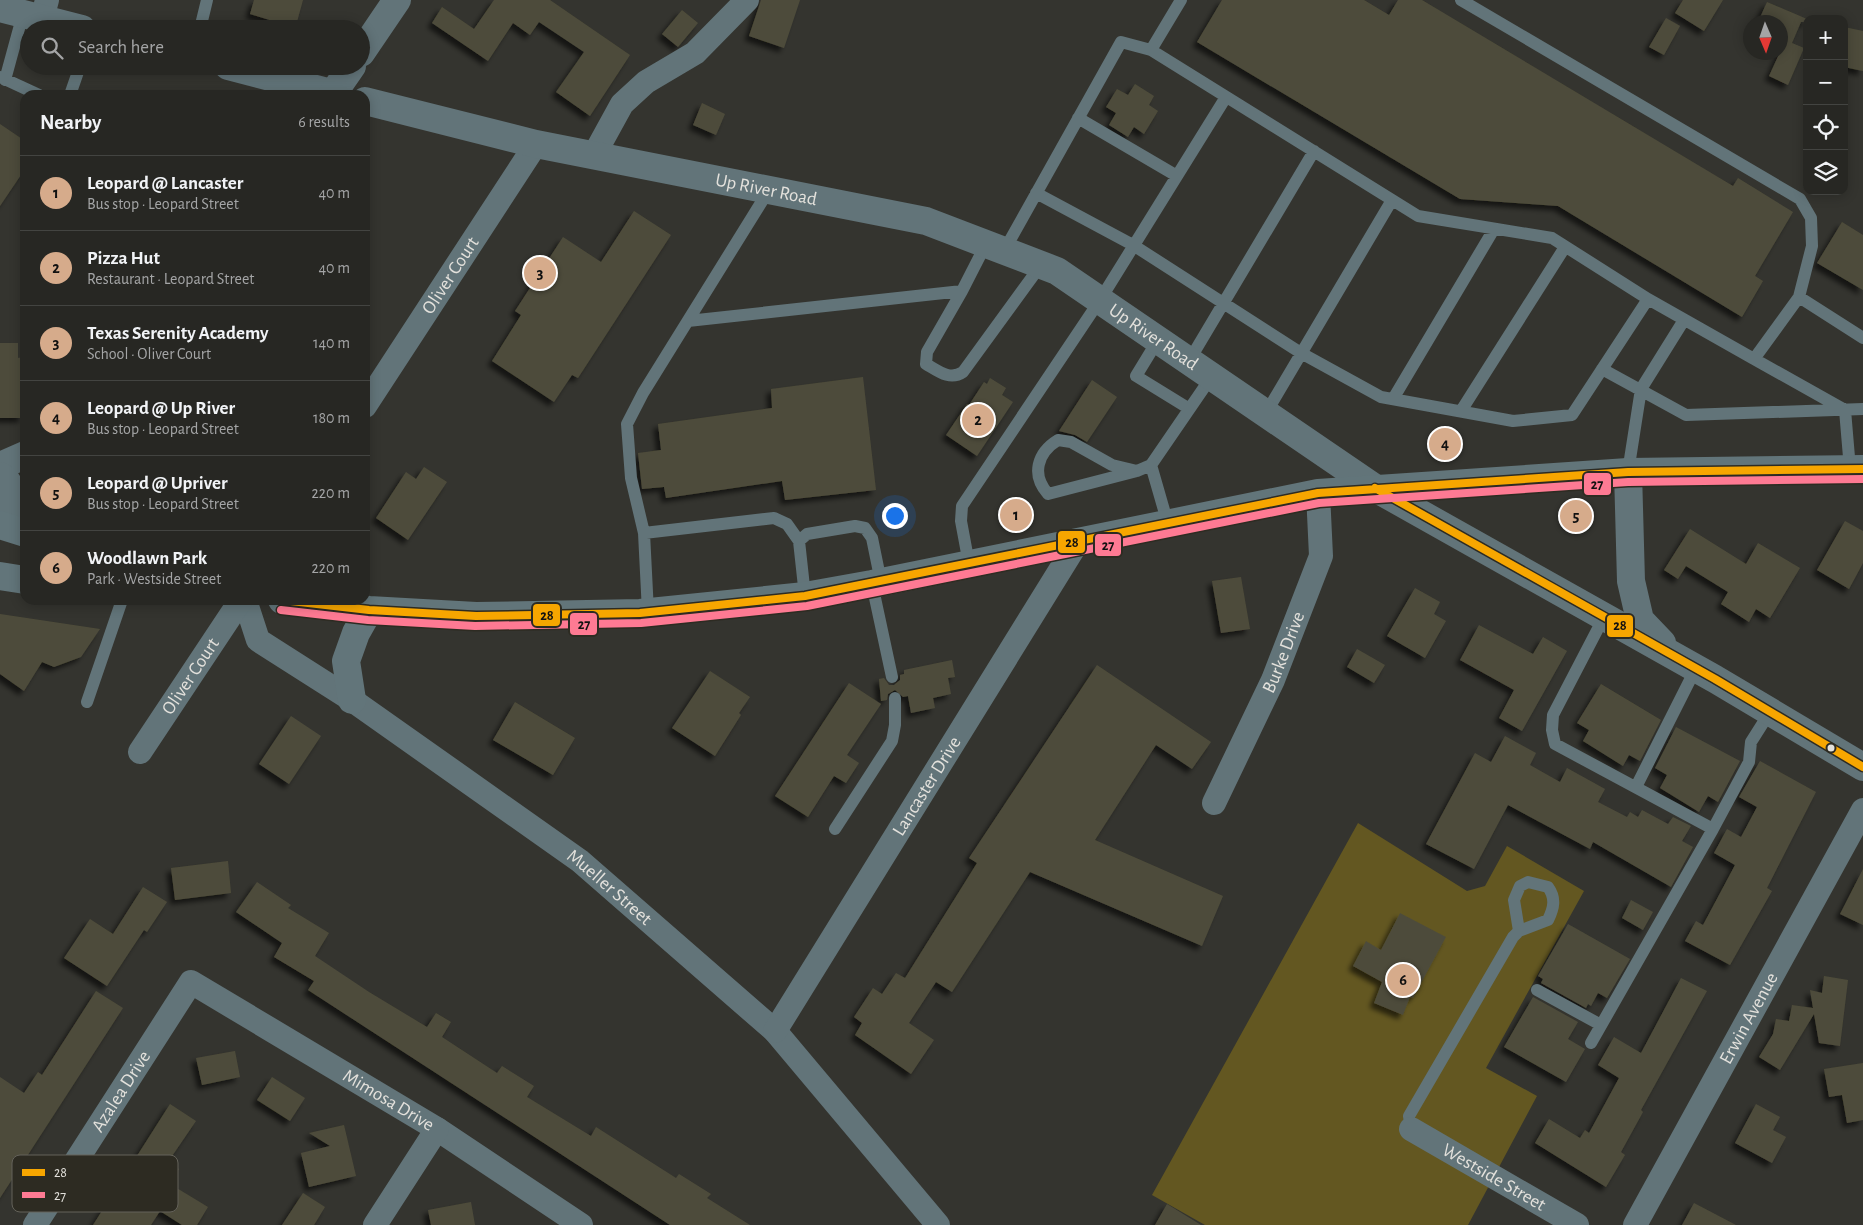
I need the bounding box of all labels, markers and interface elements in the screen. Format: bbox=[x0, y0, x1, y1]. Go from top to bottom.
north arrow bbox=[1743, 15, 1788, 60]
map controls bbox=[1803, 15, 1848, 195]
button: + bbox=[1803, 15, 1848, 60]
search box bbox=[20, 20, 370, 75]
icon: search bbox=[38, 34, 66, 62]
text: Search here bbox=[78, 38, 164, 57]
button: − bbox=[1803, 60, 1848, 105]
button: locate bbox=[1803, 105, 1848, 150]
text: Nearby bbox=[40, 112, 101, 133]
text: 6 results bbox=[298, 114, 350, 130]
button: layers bbox=[1803, 150, 1848, 195]
street label: Up River Road bbox=[714, 170, 819, 209]
text: Leopard @ Lancaster bbox=[87, 174, 243, 193]
text: 1 bbox=[53, 185, 59, 201]
text: 40 m bbox=[318, 185, 350, 201]
text: Bus stop · Leopard Street bbox=[87, 196, 239, 212]
street label: Oliver Court bbox=[418, 233, 482, 317]
text: Pizza Hut bbox=[87, 249, 160, 268]
pin: 3 bbox=[524, 254, 556, 292]
text: 2 bbox=[52, 260, 60, 276]
text: 40 m bbox=[318, 260, 350, 276]
text: Restaurant · Leopard Street bbox=[87, 271, 254, 287]
street label: Up River Road bbox=[1106, 300, 1202, 374]
text: Texas Serenity Academy bbox=[87, 324, 268, 343]
text: 3 bbox=[53, 335, 59, 351]
text: 140 m bbox=[313, 335, 350, 351]
text: School · Oliver Court bbox=[87, 346, 211, 362]
text: Leopard @ Up River bbox=[87, 399, 235, 418]
pin: 2 bbox=[962, 401, 994, 439]
text: 4 bbox=[52, 410, 60, 426]
text: 180 m bbox=[313, 410, 350, 426]
text: Bus stop · Leopard Street bbox=[87, 421, 239, 437]
pin: 4 bbox=[1429, 425, 1461, 463]
line badge: 27 bbox=[1583, 472, 1612, 496]
text: Leopard @ Upriver bbox=[87, 474, 228, 493]
text: 27 bbox=[1591, 478, 1603, 492]
text: 5 bbox=[53, 485, 59, 501]
text: 220 m bbox=[312, 485, 350, 501]
text: Bus stop · Leopard Street bbox=[87, 496, 239, 512]
pin: 1 bbox=[1000, 496, 1032, 534]
pin: 5 bbox=[1560, 497, 1592, 535]
your location bbox=[882, 503, 908, 529]
line badge: 28 bbox=[1057, 530, 1086, 554]
line badge: 27 bbox=[1094, 533, 1122, 557]
text: 28 bbox=[1065, 536, 1079, 550]
text: 27 bbox=[1102, 539, 1114, 553]
text: Woodlawn Park bbox=[87, 549, 207, 568]
text: 6 bbox=[52, 560, 60, 576]
text: 220 m bbox=[312, 560, 350, 576]
text: Park · Westside Street bbox=[87, 571, 221, 587]
line badge: 28 bbox=[532, 603, 561, 627]
text: 28 bbox=[540, 609, 554, 623]
street label: Burke Drive bbox=[1259, 609, 1308, 696]
line badge: 27 bbox=[569, 612, 598, 636]
line badge: 28 bbox=[1606, 614, 1634, 638]
text: 27 bbox=[578, 618, 590, 632]
text: 28 bbox=[1613, 619, 1627, 633]
street label: Oliver Court bbox=[158, 634, 223, 718]
street label: Lancaster Drive bbox=[889, 733, 964, 839]
unlabelled marker bbox=[1826, 743, 1836, 753]
street label: Mueller Street bbox=[564, 846, 656, 929]
pin: 6 bbox=[1387, 961, 1419, 999]
street label: Erwin Avenue bbox=[1716, 969, 1781, 1067]
street label: Azalea Drive bbox=[88, 1047, 154, 1135]
street label: Mimosa Drive bbox=[340, 1066, 438, 1135]
street label: Westside Street bbox=[1439, 1140, 1549, 1214]
legend bbox=[12, 1155, 178, 1212]
text: 28 bbox=[54, 1166, 67, 1180]
text: 27 bbox=[54, 1189, 66, 1203]

